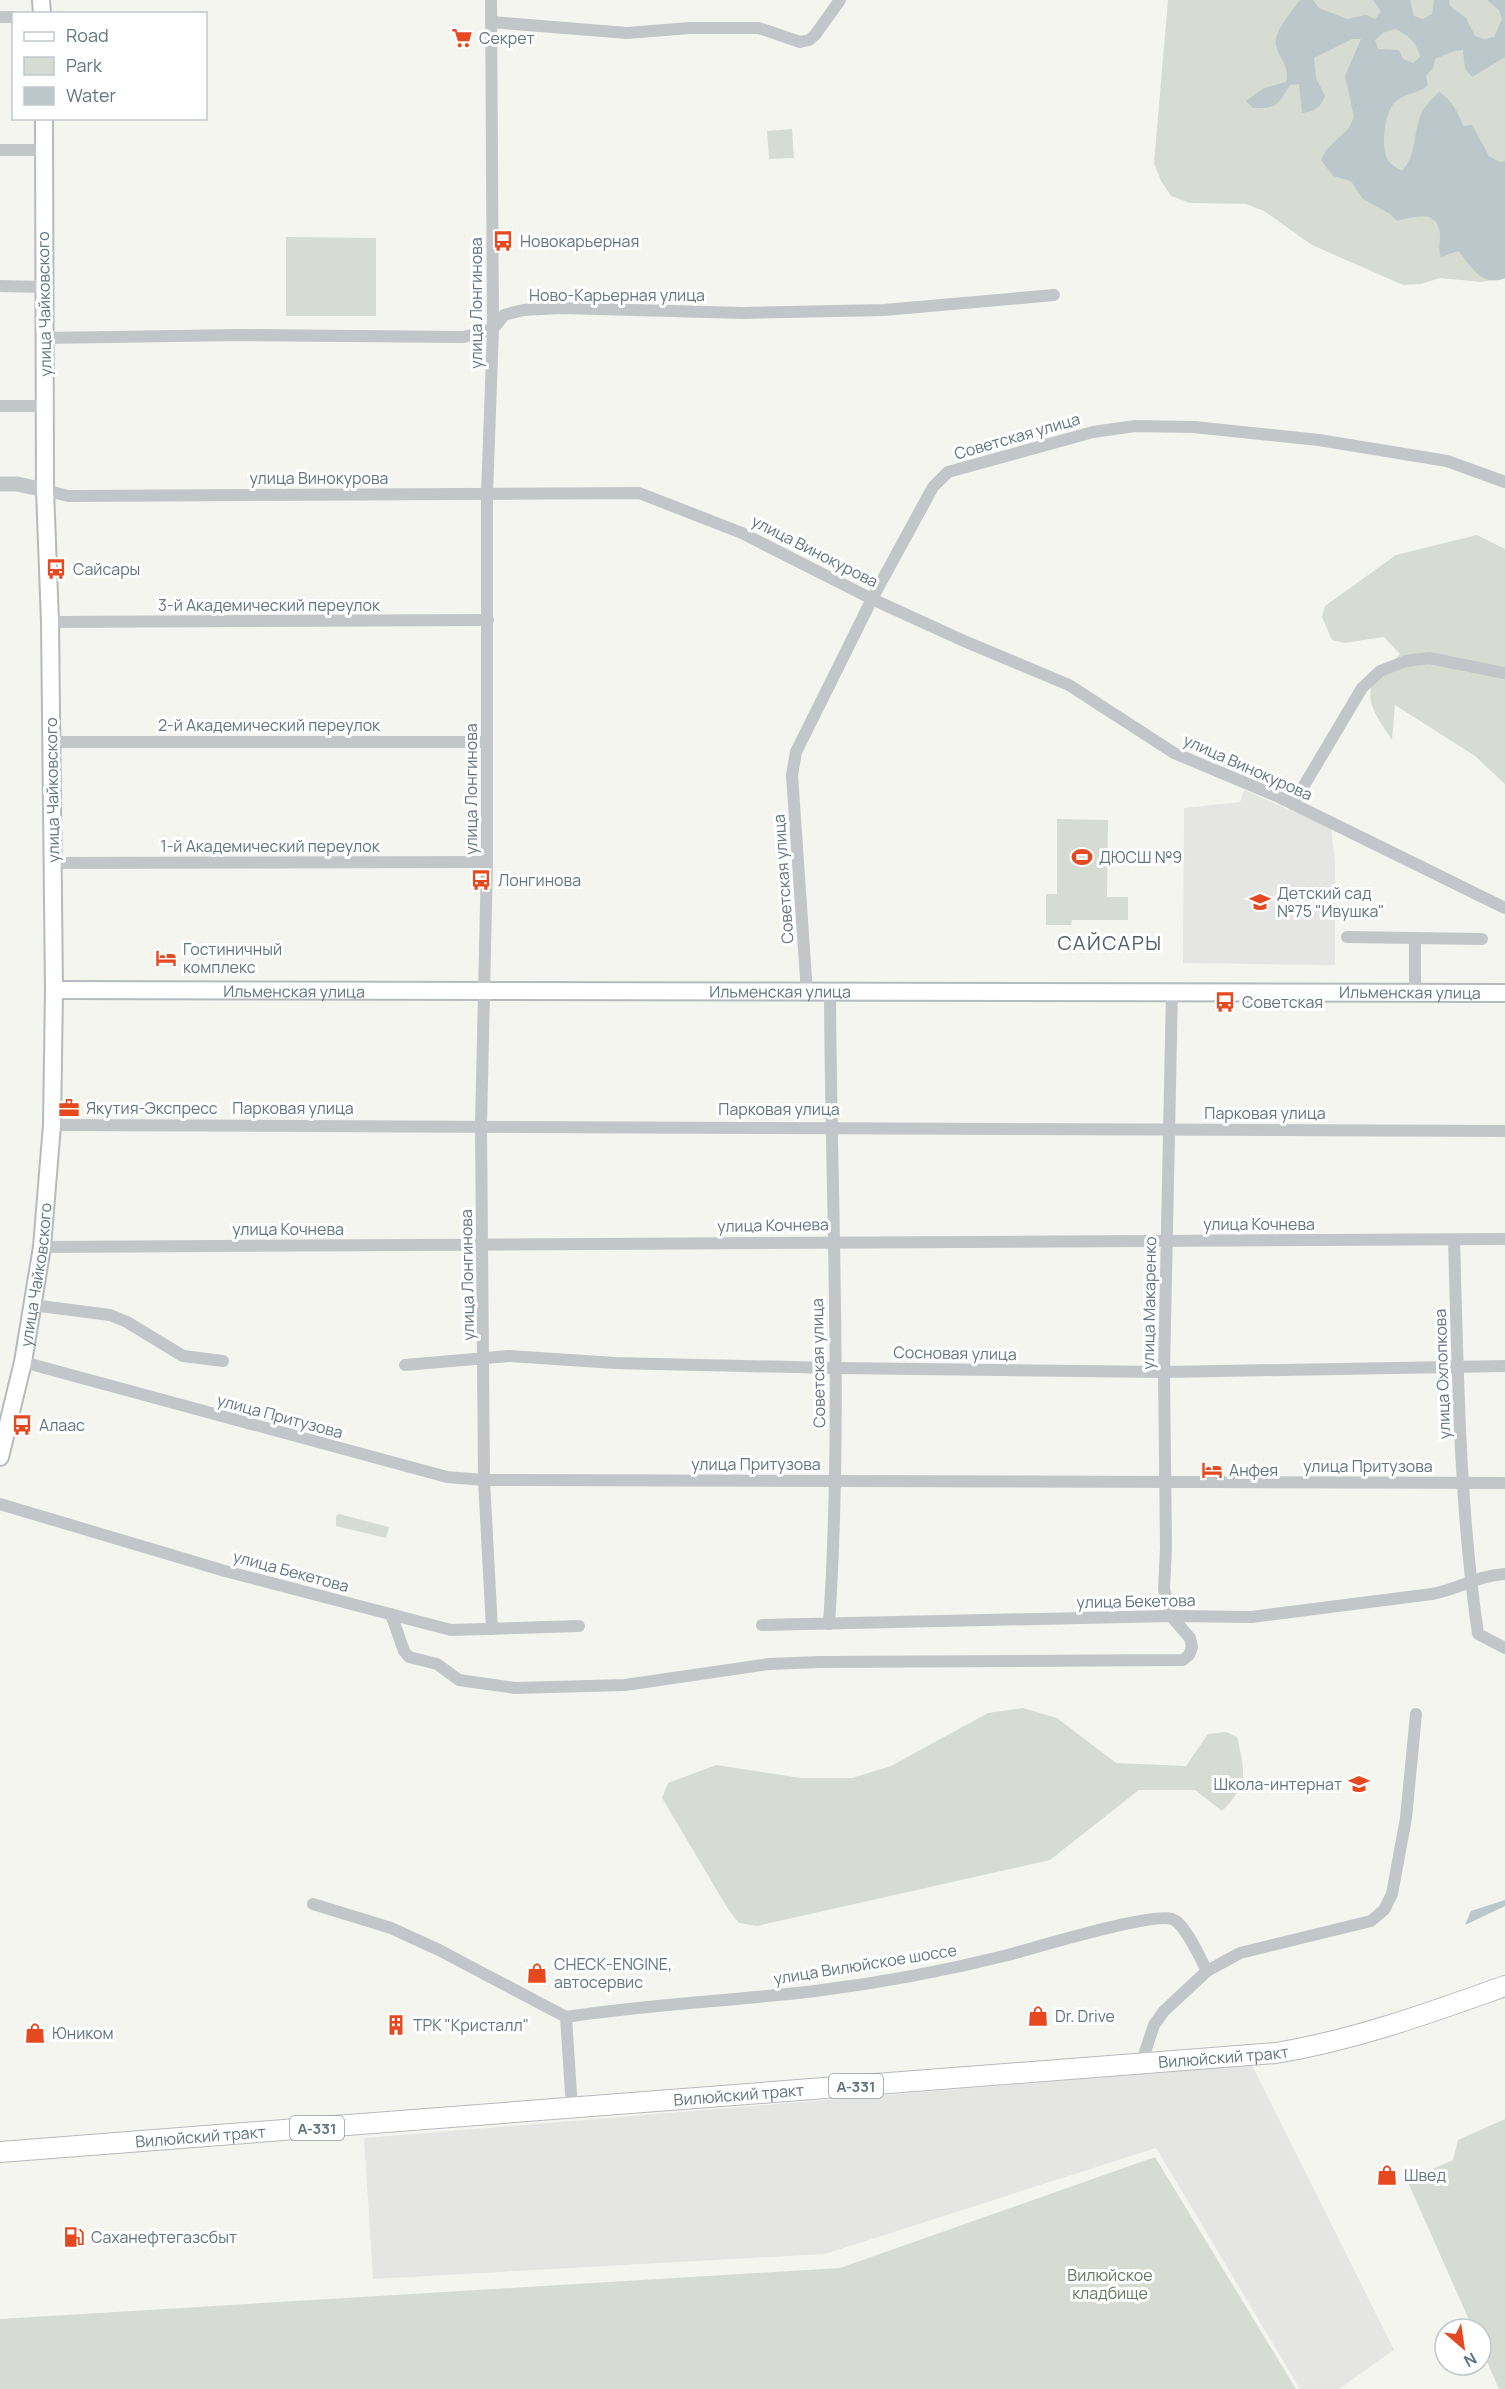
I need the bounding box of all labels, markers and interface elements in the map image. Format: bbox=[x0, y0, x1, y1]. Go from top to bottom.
legend bbox=[12, 12, 207, 120]
text: Road bbox=[66, 23, 109, 47]
supermarket icon: Секрет bbox=[450, 26, 474, 50]
place label: Секрет bbox=[479, 27, 535, 49]
text: Park bbox=[66, 53, 103, 77]
text: Water bbox=[66, 83, 116, 107]
bus stop icon: Новокарьерная bbox=[491, 229, 515, 253]
place label: Новокарьерная bbox=[520, 230, 639, 252]
street label: улица Чайковского bbox=[32, 231, 56, 377]
street label: улица Лонгинова bbox=[465, 237, 487, 369]
street label: Ново-Карьерная улица bbox=[529, 284, 705, 306]
street label: Советская улица bbox=[952, 408, 1082, 464]
street label: улица Винокурова bbox=[250, 467, 389, 489]
street label: улица Винокурова bbox=[748, 510, 882, 592]
bus stop icon: Сайсары bbox=[44, 557, 68, 581]
place label: Сайсары bbox=[73, 558, 140, 580]
street label: 3-й Академический переулок bbox=[158, 594, 381, 616]
street label: 2-й Академический переулок bbox=[158, 714, 381, 736]
street label: улица Чайковского bbox=[40, 717, 64, 863]
street label: улица Лонгинова bbox=[460, 723, 482, 855]
street label: улица Винокурова bbox=[1180, 729, 1316, 805]
street label: Советская улица bbox=[768, 814, 798, 944]
street label: 1-й Академический переулок bbox=[160, 835, 381, 857]
sports icon: ДЮСШ №9 bbox=[1070, 845, 1094, 869]
place label: ДЮСШ №9 bbox=[1099, 846, 1182, 868]
bus stop icon: Лонгинова bbox=[469, 868, 493, 892]
place label: Лонгинова bbox=[498, 869, 581, 891]
place label: Детский сад №75 "Ивушка" bbox=[1277, 882, 1384, 922]
school or university icon: Детский сад №75 "Ивушка" bbox=[1248, 890, 1272, 914]
district label: САЙСАРЫ bbox=[1057, 929, 1163, 956]
place label: Гостиничный комплекс bbox=[183, 938, 282, 978]
hotel icon: Гостиничный комплекс bbox=[154, 946, 178, 970]
street label: Ильменская улица bbox=[223, 980, 365, 1003]
street label: Ильменская улица bbox=[709, 980, 851, 1003]
street label: Ильменская улица bbox=[1339, 981, 1481, 1004]
bus stop icon: Советская bbox=[1213, 990, 1237, 1014]
place label: Советская bbox=[1242, 991, 1323, 1013]
office icon: Якутия-Экспресс bbox=[57, 1096, 81, 1120]
place label: Якутия-Экспресс bbox=[86, 1097, 218, 1119]
street label: Парковая улица bbox=[232, 1097, 354, 1119]
street label: Парковая улица bbox=[718, 1098, 840, 1120]
street label: Парковая улица bbox=[1204, 1102, 1326, 1124]
street label: улица Чайковского bbox=[15, 1202, 57, 1348]
street label: улица Лонгинова bbox=[455, 1209, 479, 1341]
street label: улица Кочнева bbox=[717, 1213, 829, 1237]
street label: улица Кочнева bbox=[1203, 1213, 1315, 1235]
street label: улица Кочнева bbox=[232, 1218, 344, 1240]
street label: улица Макаренко bbox=[1137, 1236, 1161, 1370]
street label: Советская улица bbox=[806, 1298, 830, 1428]
street label: улица Охлопкова bbox=[1429, 1309, 1455, 1439]
street label: Сосновая улица bbox=[893, 1341, 1017, 1365]
street label: улица Притузова bbox=[215, 1389, 345, 1443]
bus stop icon: Алаас bbox=[10, 1413, 34, 1437]
place label: Алаас bbox=[39, 1414, 85, 1436]
street label: улица Притузова bbox=[691, 1453, 821, 1475]
street label: улица Притузова bbox=[1303, 1455, 1433, 1477]
hotel icon: Анфея bbox=[1200, 1458, 1224, 1482]
place label: Анфея bbox=[1229, 1459, 1278, 1481]
street label: улица Бекетова bbox=[231, 1545, 351, 1597]
street label: улица Бекетова bbox=[1076, 1589, 1196, 1613]
school or university icon: Школа-интернат bbox=[1347, 1772, 1371, 1796]
place label: Школа-интернат bbox=[1214, 1773, 1342, 1795]
street label: улица Вилюйское шоссе bbox=[772, 1939, 958, 1989]
place label: CHECK-ENGINE, автосервис bbox=[554, 1953, 672, 1993]
shop icon: CHECK-ENGINE, автосервис bbox=[525, 1961, 549, 1985]
shop icon: Dr. Drive bbox=[1026, 2004, 1050, 2028]
place label: Dr. Drive bbox=[1055, 2005, 1115, 2027]
building icon: ТРК "Кристалл" bbox=[384, 2013, 408, 2037]
place label: ТРК "Кристалл" bbox=[413, 2014, 529, 2036]
shop icon: Юником bbox=[23, 2021, 47, 2045]
place label: Юником bbox=[52, 2022, 114, 2044]
street label: Вилюйский тракт bbox=[1157, 2040, 1290, 2073]
road number: А-331 bbox=[829, 2074, 883, 2098]
street label: Вилюйский тракт bbox=[673, 2079, 805, 2111]
road number: А-331 bbox=[290, 2116, 344, 2140]
street label: Вилюйский тракт bbox=[134, 2120, 266, 2152]
shop icon: Швед bbox=[1375, 2163, 1399, 2187]
place label: Швед bbox=[1404, 2164, 1446, 2186]
fuel station icon: Саханефтегазсбыт bbox=[62, 2225, 86, 2249]
place label: Саханефтегазсбыт bbox=[91, 2226, 237, 2248]
park label: Вилюйское кладбище bbox=[1067, 2264, 1153, 2304]
north arrow bbox=[1433, 2317, 1493, 2377]
text: N bbox=[1460, 2348, 1481, 2373]

